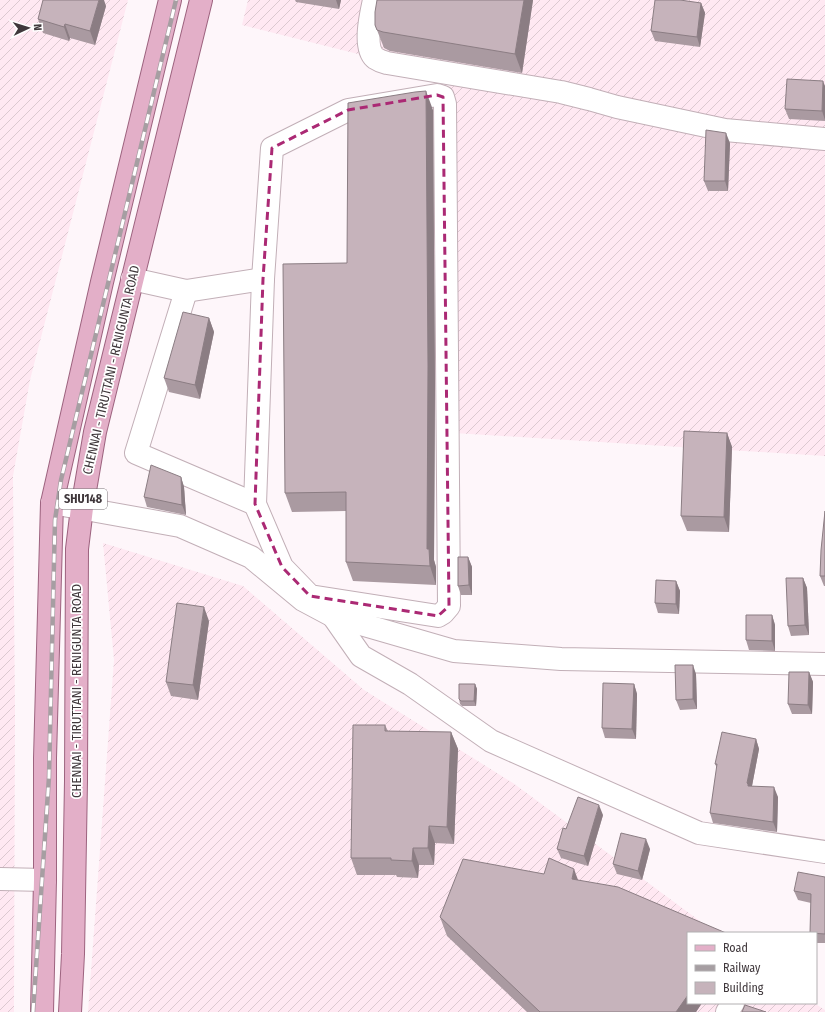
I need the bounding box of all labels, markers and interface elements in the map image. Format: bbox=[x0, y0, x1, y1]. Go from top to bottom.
north arrow bbox=[8, 8, 48, 48]
text: N bbox=[31, 24, 44, 31]
street label: CHENNAI - TIRUTTANI - RENIGUNTA ROAD bbox=[80, 264, 142, 476]
road number: SHU148 bbox=[59, 489, 107, 509]
street label: CHENNAI - TIRUTTANI - RENIGUNTA ROAD bbox=[69, 584, 84, 798]
legend bbox=[687, 932, 817, 1004]
text: Road bbox=[723, 941, 748, 955]
text: Railway bbox=[723, 961, 761, 975]
text: Building bbox=[723, 981, 764, 995]

